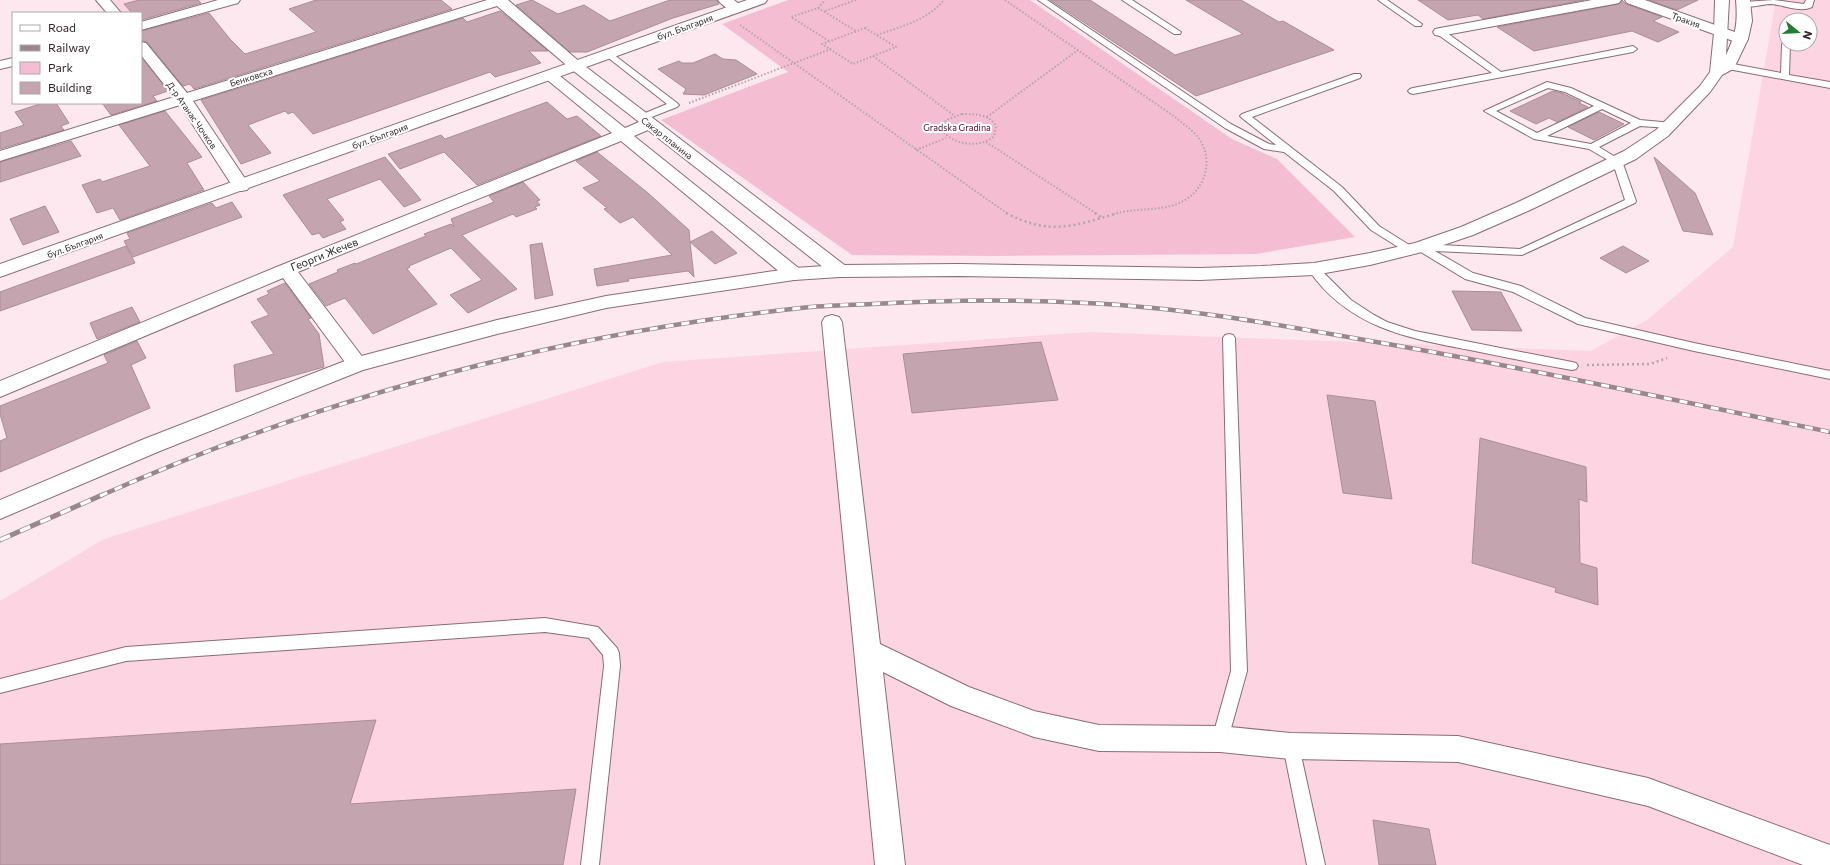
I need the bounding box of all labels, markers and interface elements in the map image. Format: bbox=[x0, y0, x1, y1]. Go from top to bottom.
street label: Тракия bbox=[1670, 10, 1702, 30]
legend bbox=[12, 12, 142, 104]
street label: бул. България bbox=[656, 12, 715, 42]
north arrow bbox=[1778, 12, 1818, 52]
text: Road bbox=[48, 20, 76, 34]
text: N bbox=[1801, 29, 1815, 41]
text: Railway bbox=[48, 40, 90, 54]
text: Park bbox=[48, 60, 74, 74]
street label: Бенковска bbox=[228, 65, 274, 89]
street label: Д-р Атанас Чочков bbox=[165, 79, 219, 151]
text: Building bbox=[48, 80, 92, 94]
street label: Сакар планина bbox=[639, 114, 695, 162]
street label: бул. България bbox=[351, 121, 410, 151]
park label: Gradska Gradina bbox=[923, 122, 991, 133]
street label: бул. България bbox=[46, 230, 105, 260]
street label: Георги Жечев bbox=[288, 234, 360, 273]

